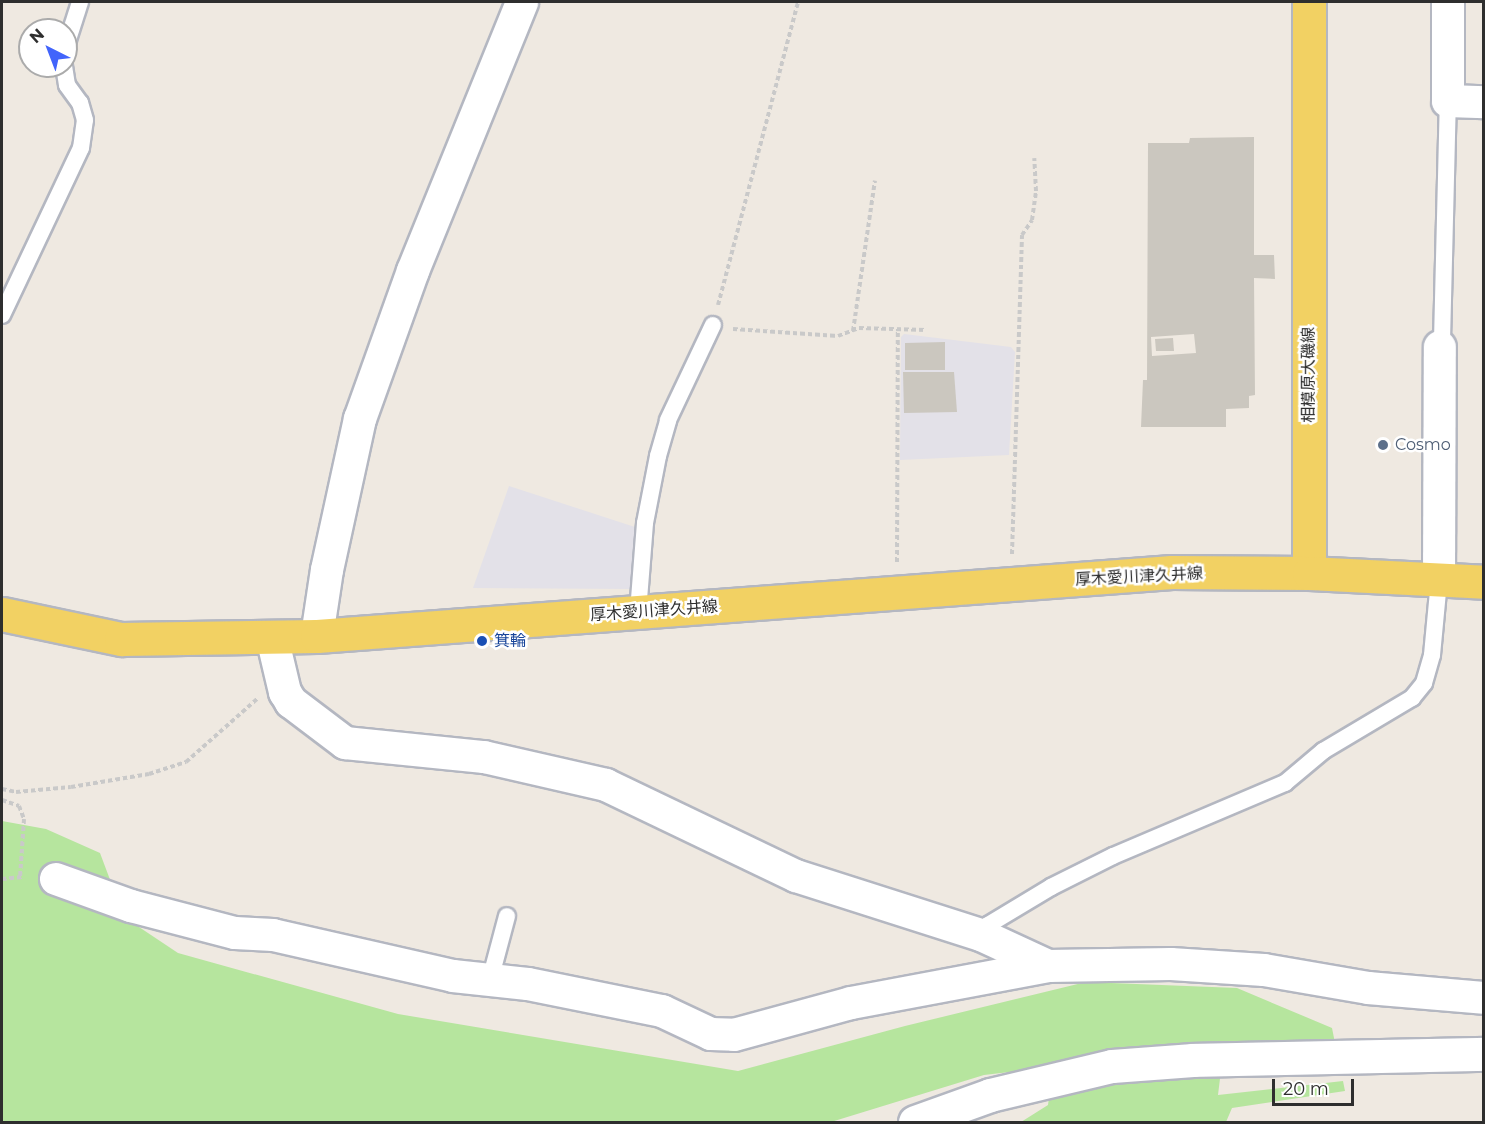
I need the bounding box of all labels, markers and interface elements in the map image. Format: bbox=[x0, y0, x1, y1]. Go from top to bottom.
north arrow bbox=[18, 18, 78, 78]
text: N bbox=[26, 24, 48, 47]
street label: 相模原大磯線 bbox=[1299, 327, 1319, 423]
place label: Cosmo bbox=[1395, 435, 1451, 455]
marker: Cosmo bbox=[1376, 438, 1390, 452]
street label: 厚木愛川津久井線 bbox=[1075, 564, 1203, 590]
street label: 厚木愛川津久井線 bbox=[589, 597, 719, 625]
place label: 箕輪 bbox=[494, 631, 526, 651]
marker: 箕輪 bbox=[475, 634, 489, 648]
scale bar bbox=[1275, 1067, 1358, 1105]
text: 20 m bbox=[1283, 1078, 1329, 1100]

